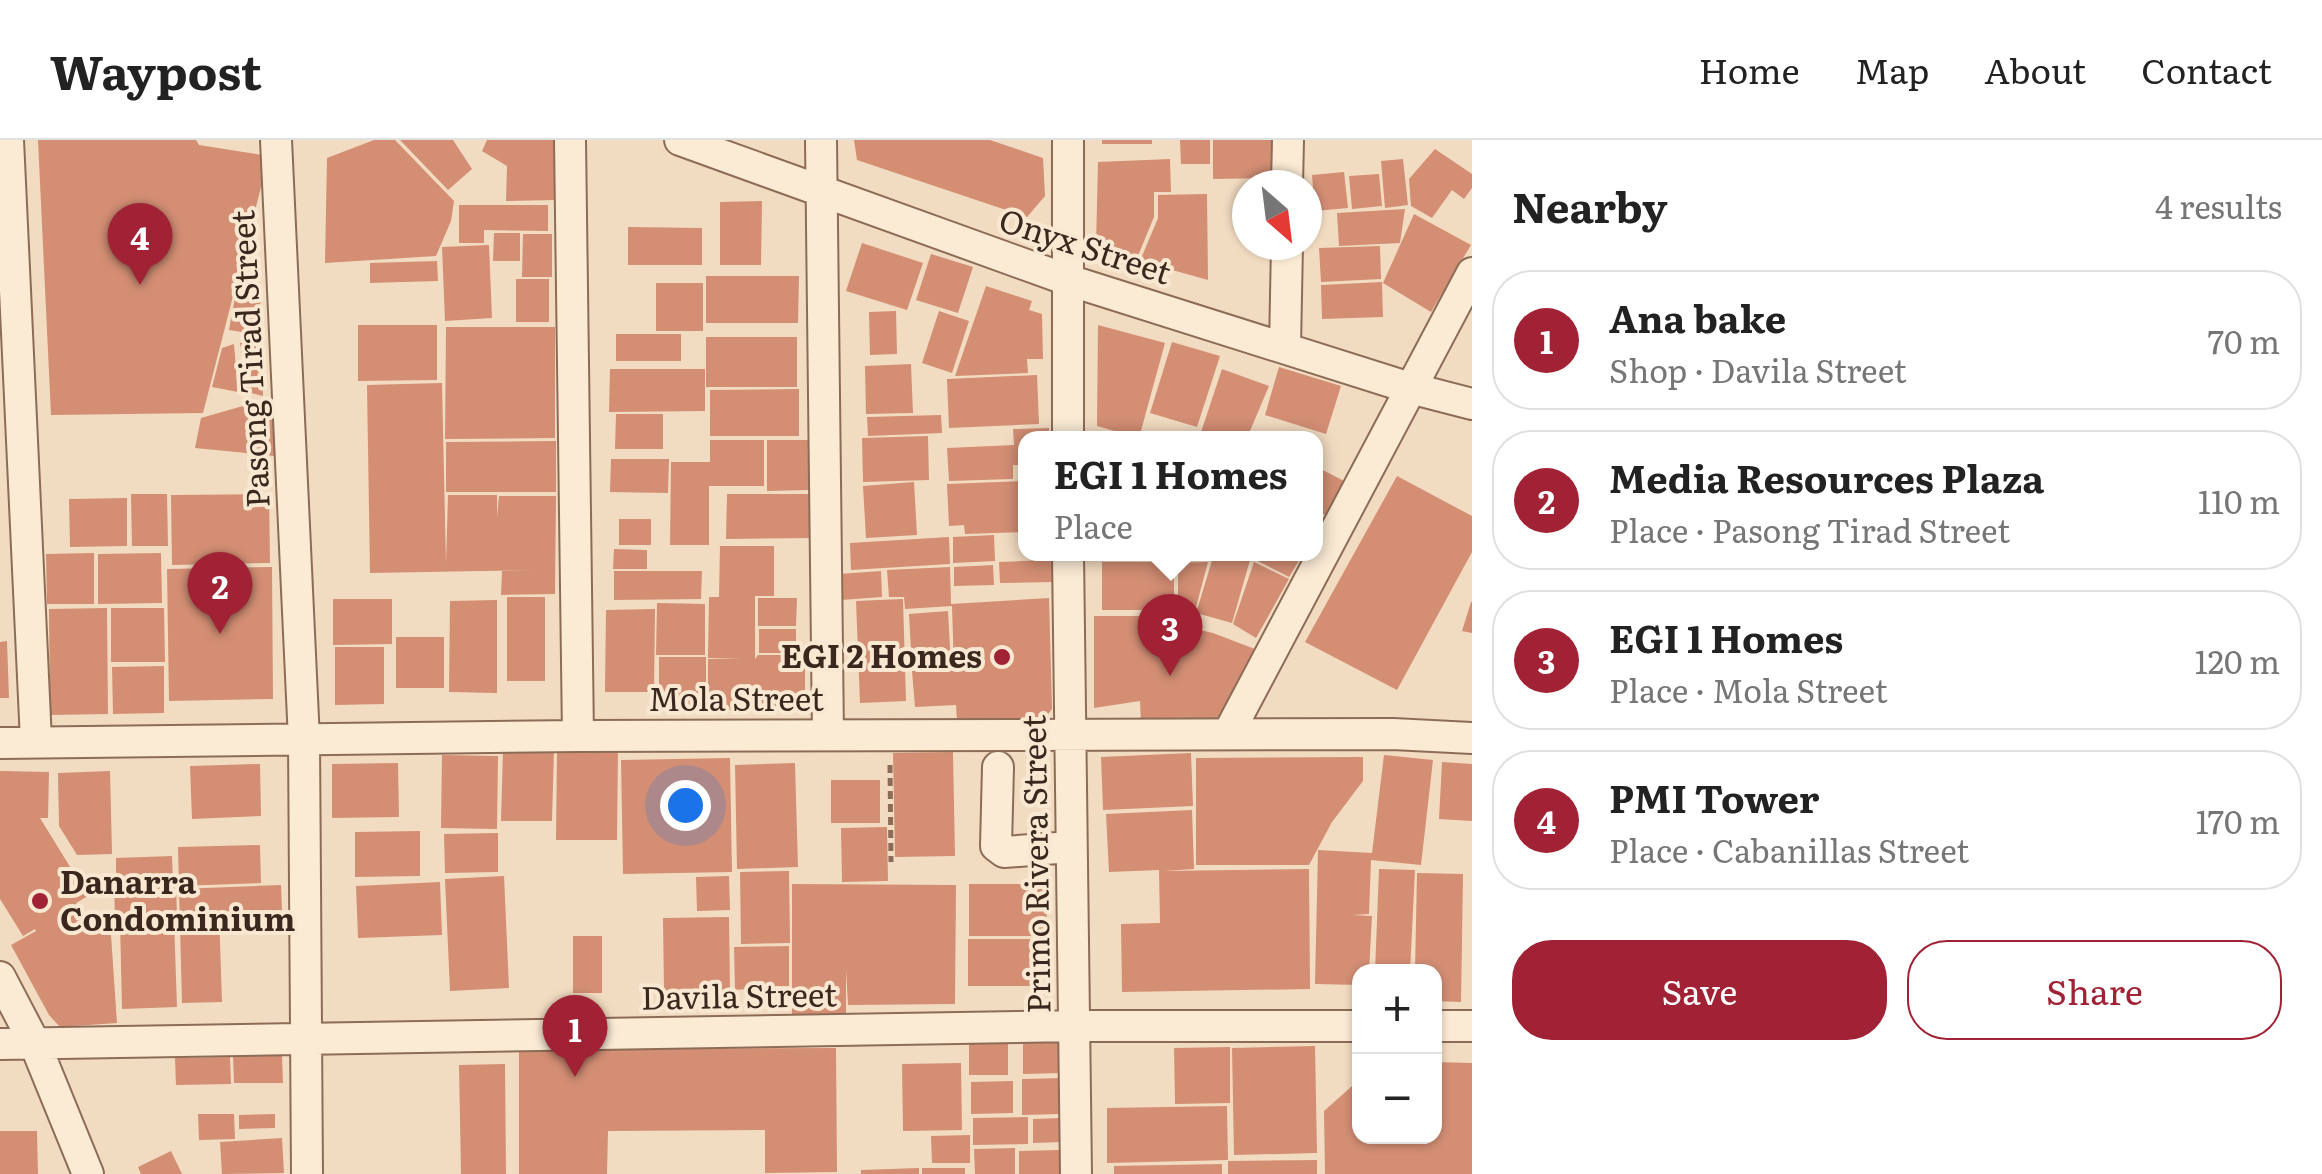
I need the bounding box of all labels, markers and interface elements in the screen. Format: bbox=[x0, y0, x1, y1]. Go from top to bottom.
text: Waypost bbox=[50, 34, 262, 105]
text: Home bbox=[1699, 43, 1800, 95]
text: Map bbox=[1855, 43, 1929, 95]
text: About bbox=[1984, 43, 2086, 95]
text: Contact bbox=[2141, 43, 2272, 95]
north arrow bbox=[1232, 170, 1322, 260]
text: Nearby bbox=[1512, 174, 1668, 236]
text: 4 results bbox=[2155, 181, 2282, 229]
street label: Onyx Street bbox=[994, 194, 1178, 295]
pin: 4 bbox=[108, 202, 172, 285]
street label: Pasong Tirad Street bbox=[216, 209, 280, 509]
text: Ana bake bbox=[1609, 288, 1786, 345]
text: 1 bbox=[1540, 316, 1553, 364]
text: 70 m bbox=[2208, 316, 2280, 364]
text: Shop · Davila Street bbox=[1609, 345, 1907, 393]
popup bbox=[1018, 431, 1323, 561]
text: EGI 1 Homes bbox=[1053, 444, 1288, 501]
text: Media Resources Plaza bbox=[1609, 448, 2044, 505]
text: 2 bbox=[1538, 476, 1555, 524]
text: 110 m bbox=[2198, 476, 2280, 524]
text: Place bbox=[1053, 501, 1133, 549]
text: Place · Pasong Tirad Street bbox=[1609, 505, 2010, 553]
pin: 2 bbox=[188, 552, 252, 634]
pin: 3 bbox=[1138, 594, 1202, 676]
text: EGI 1 Homes bbox=[1609, 608, 1843, 665]
place label: EGI 2 Homes bbox=[781, 630, 982, 678]
text: 3 bbox=[1538, 636, 1555, 684]
text: 120 m bbox=[2195, 636, 2280, 684]
marker: EGI 2 Homes bbox=[991, 646, 1013, 668]
text: Place · Mola Street bbox=[1609, 665, 1888, 713]
street label: Mola Street bbox=[648, 673, 824, 721]
street label: Primo Rivera Street bbox=[1007, 714, 1061, 1014]
text: PMI Tower bbox=[1609, 768, 1819, 825]
your location bbox=[660, 780, 711, 831]
text: 4 bbox=[1537, 796, 1556, 844]
text: 170 m bbox=[2196, 796, 2280, 844]
text: Place · Cabanillas Street bbox=[1609, 825, 1969, 873]
place label: Danarra Condominium bbox=[60, 856, 296, 941]
marker: Danarra Condominium bbox=[29, 890, 51, 912]
button: Save bbox=[1512, 940, 1887, 1040]
button: Share bbox=[1907, 940, 2282, 1040]
map controls bbox=[1352, 964, 1442, 1144]
button: + bbox=[1352, 964, 1442, 1054]
street label: Davila Street bbox=[641, 968, 837, 1020]
pin: 1 bbox=[542, 994, 608, 1077]
button: − bbox=[1352, 1054, 1442, 1144]

